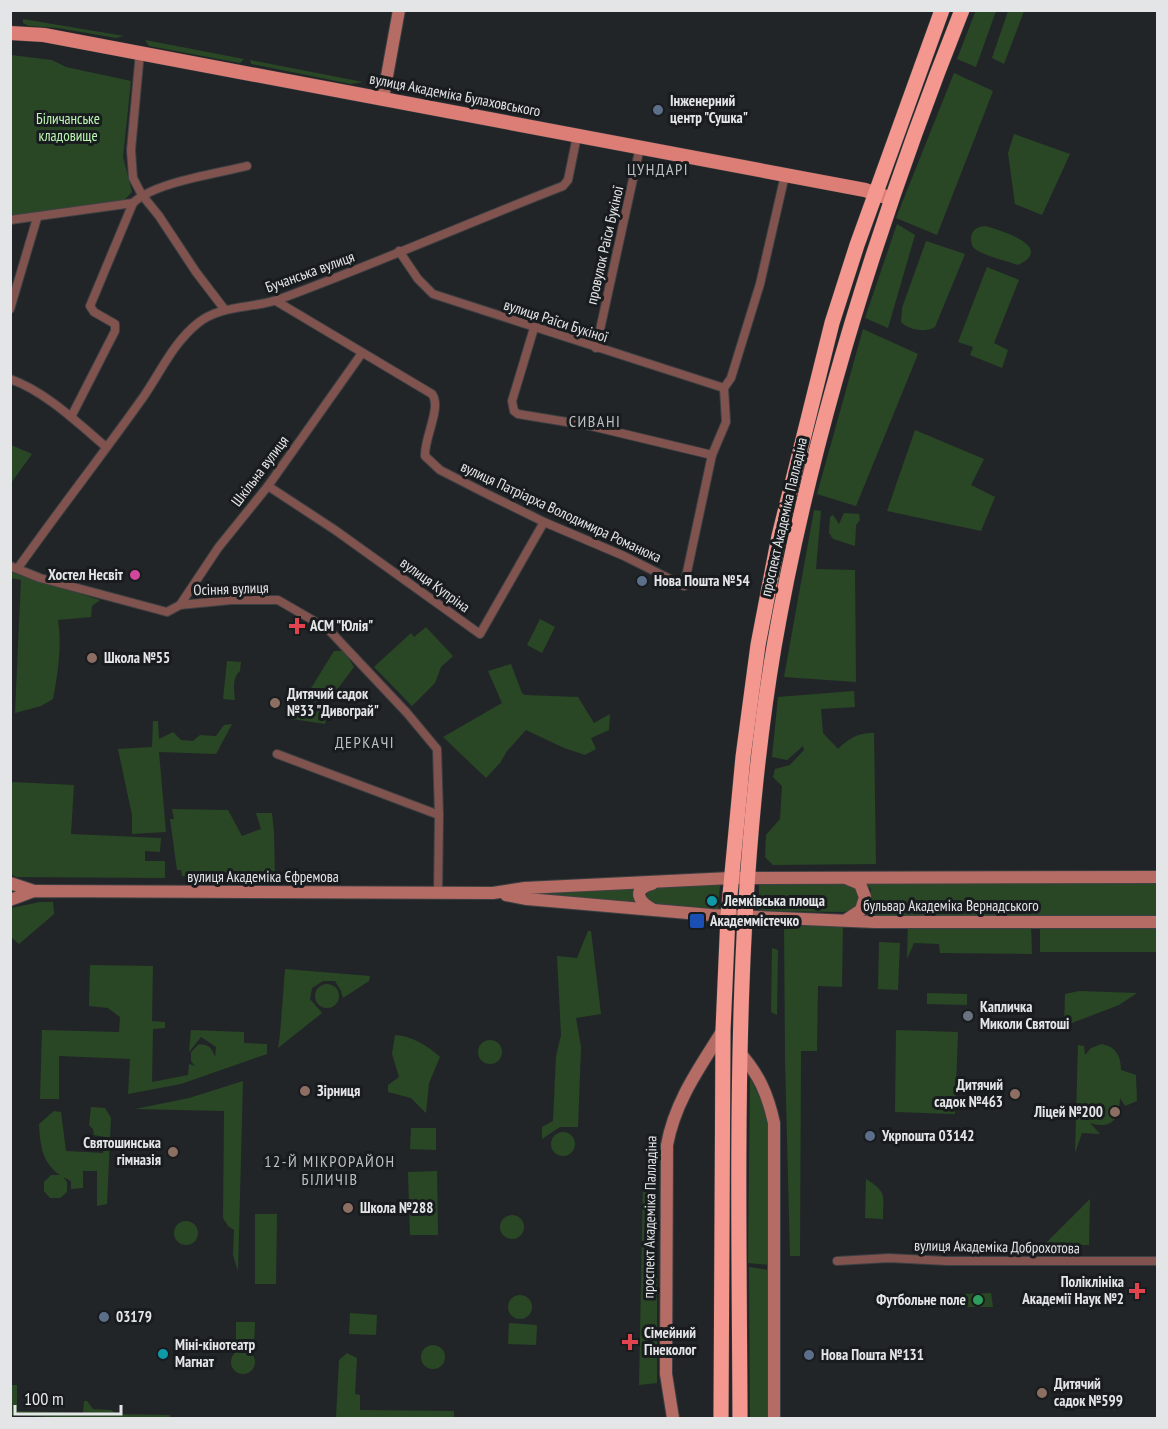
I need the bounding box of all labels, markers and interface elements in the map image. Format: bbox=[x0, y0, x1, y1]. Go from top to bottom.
street label: вулиця Академіка Булаховського bbox=[368, 69, 542, 120]
place label: Інженерний центр "Сушка" bbox=[670, 91, 748, 127]
marker: Інженерний центр "Сушка" bbox=[651, 103, 665, 117]
park label: Біличанське кладовище bbox=[36, 109, 100, 145]
district label: ЦУНДАРІ bbox=[627, 159, 689, 179]
street label: провулок Раїси Букіної bbox=[582, 183, 628, 306]
street label: Бучанська вулиця bbox=[263, 247, 357, 296]
street label: вулиця Раїси Букіної bbox=[502, 295, 611, 347]
district label: СИВАНІ bbox=[569, 411, 621, 431]
street label: Шкільна вулиця bbox=[227, 431, 292, 510]
street label: проспект Академіка Палладіна bbox=[756, 436, 811, 598]
street label: вулиця Патріарха Володимира Романюка bbox=[458, 457, 664, 566]
street label: вулиця Купріна bbox=[397, 553, 474, 616]
place label: Хостел Несвіт bbox=[48, 565, 124, 584]
marker: Хостел Несвіт bbox=[128, 568, 142, 582]
place label: Нова Пошта №54 bbox=[654, 571, 750, 590]
marker: Нова Пошта №54 bbox=[635, 574, 649, 588]
street label: Осіння вулиця bbox=[193, 578, 269, 599]
place label: АСМ "Юлія" bbox=[309, 616, 373, 635]
marker: АСМ "Юлія" bbox=[288, 617, 306, 635]
place label: Школа №55 bbox=[104, 648, 170, 667]
marker: Школа №55 bbox=[85, 651, 99, 665]
place label: Дитячий садок №33 "Дивограй" bbox=[287, 684, 379, 720]
marker: Дитячий садок №33 "Дивограй" bbox=[268, 696, 282, 710]
district label: ДЕРКАЧІ bbox=[335, 732, 395, 752]
street label: вулиця Академіка Єфремова bbox=[187, 867, 339, 886]
place label: Лемківська площа bbox=[723, 891, 825, 910]
marker: Лемківська площа bbox=[705, 894, 719, 908]
street label: бульвар Академіка Вернадського bbox=[863, 896, 1039, 915]
place label: Академмістечко bbox=[709, 911, 799, 930]
marker: Академмістечко bbox=[688, 912, 706, 930]
place label: Капличка Миколи Святоші bbox=[980, 997, 1070, 1033]
marker: Капличка Миколи Святоші bbox=[961, 1009, 975, 1023]
place label: Дитячий садок №463 bbox=[934, 1075, 1003, 1111]
place label: Зірниця bbox=[317, 1081, 360, 1100]
marker: Зірниця bbox=[298, 1084, 312, 1098]
marker: Дитячий садок №463 bbox=[1008, 1087, 1022, 1101]
place label: Ліцей №200 bbox=[1033, 1102, 1103, 1121]
marker: Ліцей №200 bbox=[1108, 1105, 1122, 1119]
place label: Укрпошта 03142 bbox=[881, 1126, 974, 1145]
marker: Укрпошта 03142 bbox=[863, 1129, 877, 1143]
place label: Святошинська гімназія bbox=[83, 1133, 161, 1169]
street label: проспект Академіка Палладіна bbox=[639, 1136, 660, 1298]
marker: Святошинська гімназія bbox=[166, 1145, 180, 1159]
district label: 12-Й МІКРОРАЙОН БІЛИЧІВ bbox=[264, 1151, 396, 1189]
place label: Школа №288 bbox=[360, 1198, 433, 1217]
marker: Школа №288 bbox=[341, 1201, 355, 1215]
street label: вулиця Академіка Доброхотова bbox=[914, 1236, 1080, 1257]
place label: Поліклініка Академії Наук №2 bbox=[1021, 1272, 1124, 1308]
marker: Поліклініка Академії Наук №2 bbox=[1128, 1282, 1146, 1300]
place label: Футбольне поле bbox=[876, 1290, 966, 1309]
marker: Футбольне поле bbox=[971, 1293, 985, 1307]
place label: 03179 bbox=[116, 1307, 152, 1326]
marker: 03179 bbox=[97, 1310, 111, 1324]
place label: Сімейний Гінеколог bbox=[644, 1323, 697, 1359]
marker: Сімейний Гінеколог bbox=[621, 1333, 639, 1351]
place label: Міні-кінотеатр Магнат bbox=[175, 1335, 256, 1371]
place label: Нова Пошта №131 bbox=[821, 1345, 924, 1364]
marker: Міні-кінотеатр Магнат bbox=[156, 1347, 170, 1361]
marker: Нова Пошта №131 bbox=[802, 1348, 816, 1362]
place label: Дитячий садок №599 bbox=[1054, 1374, 1123, 1410]
scale bar bbox=[15, 1378, 122, 1416]
marker: Дитячий садок №599 bbox=[1035, 1386, 1049, 1400]
text: 100 m bbox=[24, 1387, 64, 1410]

